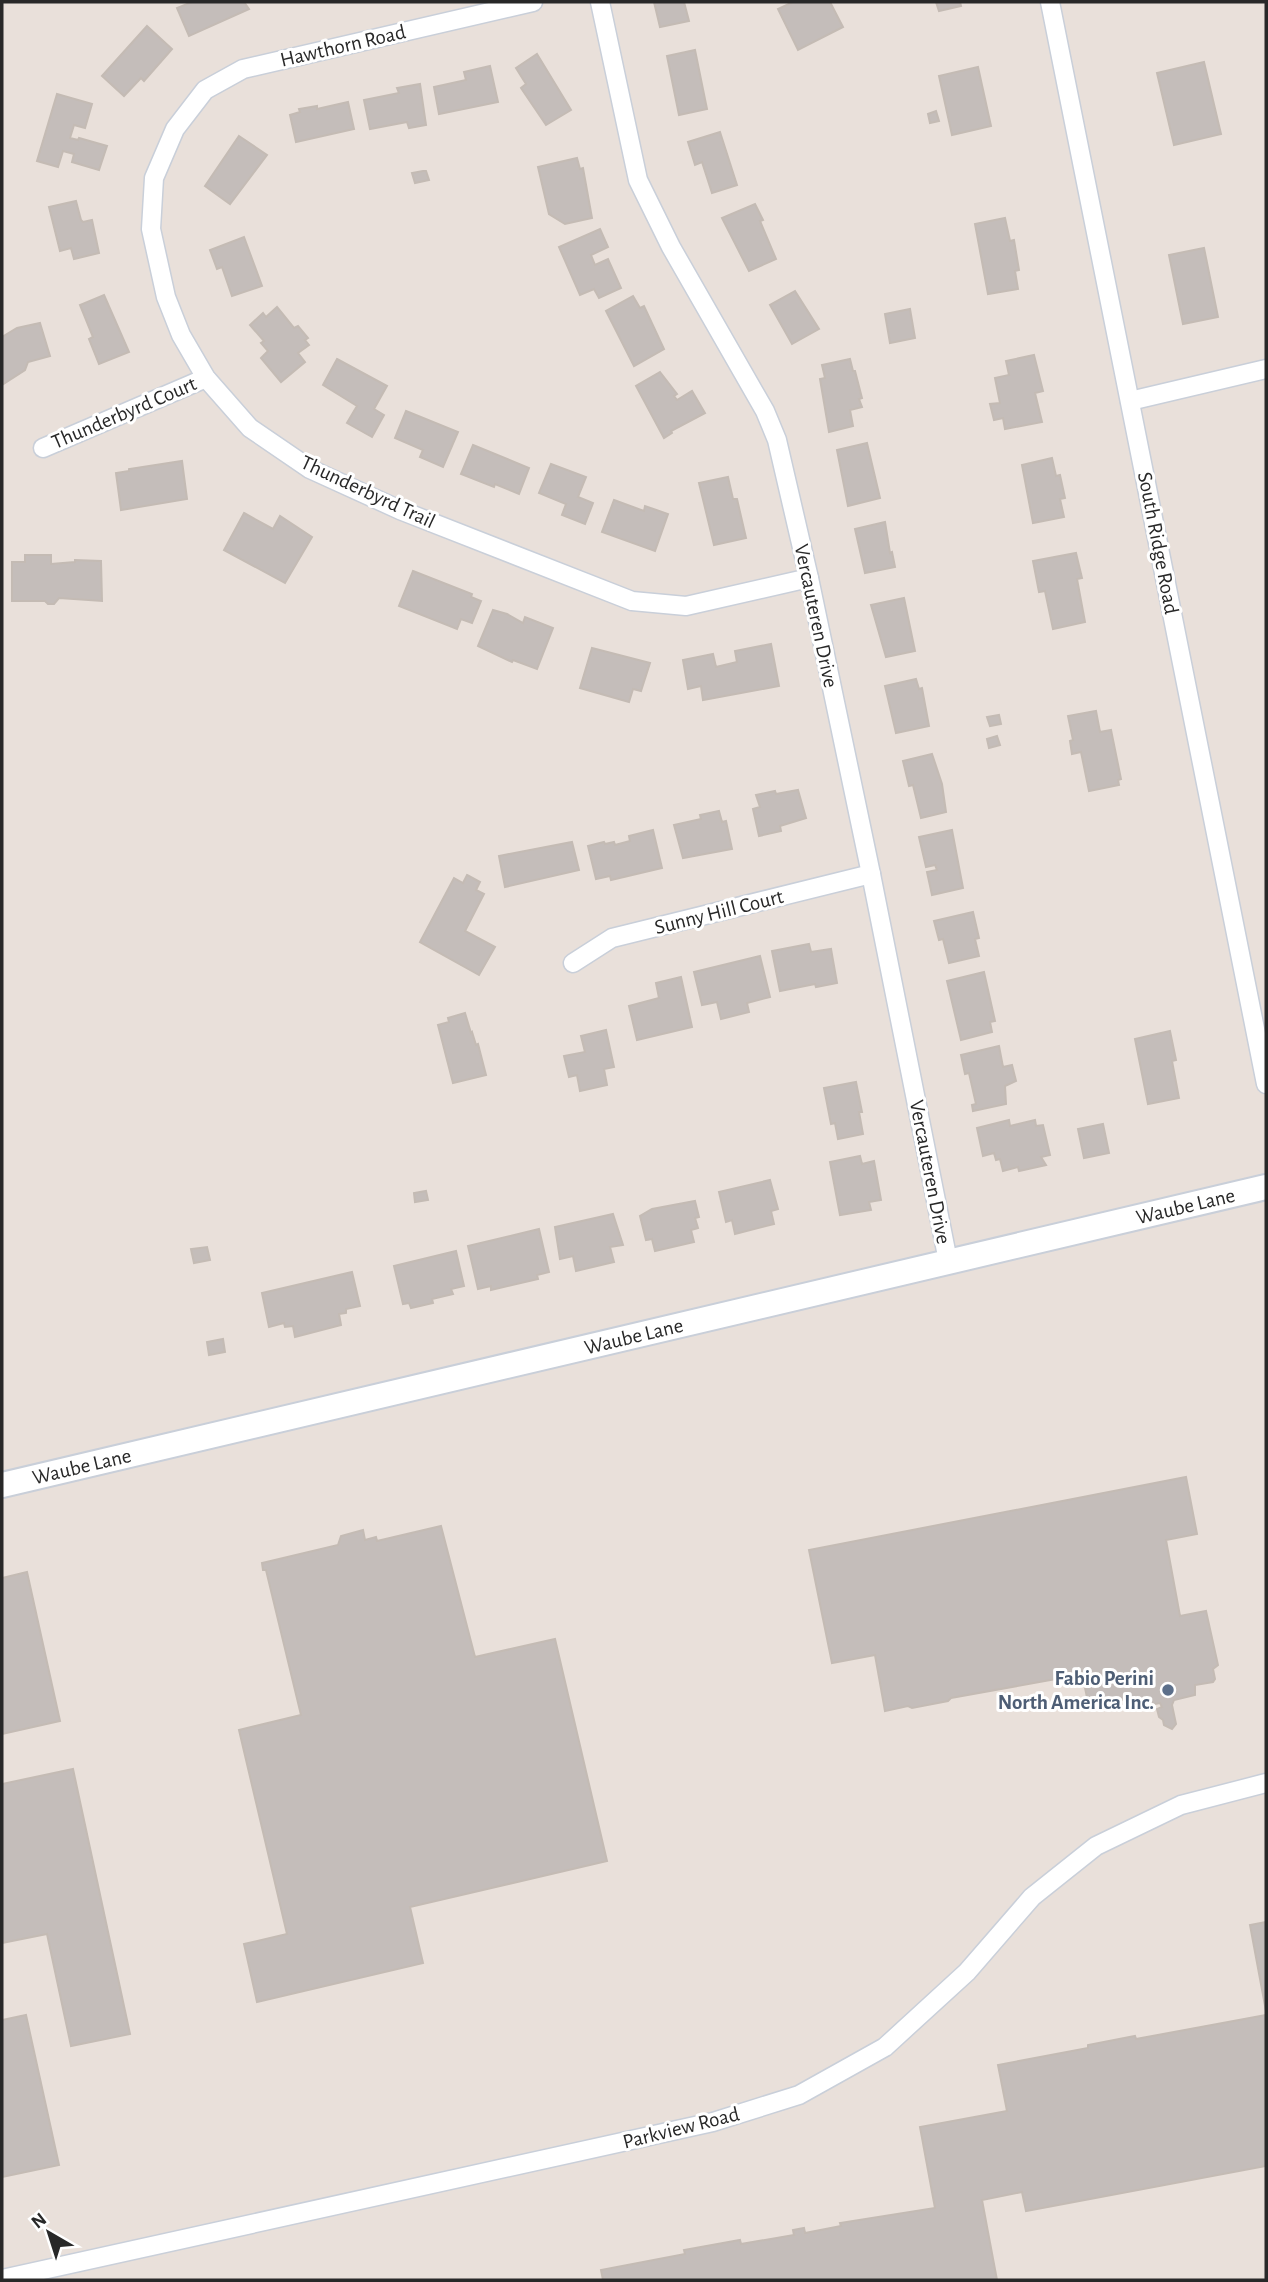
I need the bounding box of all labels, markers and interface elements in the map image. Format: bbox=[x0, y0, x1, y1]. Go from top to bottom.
street label: Hawthorn Road bbox=[278, 21, 408, 71]
street label: Thunderbyrd Court bbox=[49, 373, 200, 453]
street label: Thunderbyrd Trail bbox=[298, 452, 438, 532]
street label: South Ridge Road bbox=[1134, 470, 1182, 616]
street label: Vercauteren Drive bbox=[791, 542, 841, 690]
street label: Sunny Hill Court bbox=[652, 886, 786, 938]
street label: Vercauteren Drive bbox=[906, 1098, 954, 1246]
street label: Waube Lane bbox=[1134, 1184, 1237, 1228]
street label: Waube Lane bbox=[582, 1314, 685, 1358]
street label: Waube Lane bbox=[30, 1444, 133, 1488]
place label: Fabio Perini North America Inc. bbox=[998, 1668, 1154, 1713]
marker: Fabio Perini North America Inc. bbox=[1160, 1682, 1176, 1698]
street label: Parkview Road bbox=[621, 2103, 742, 2153]
north arrow bbox=[14, 2198, 84, 2268]
text: N bbox=[28, 2209, 50, 2232]

